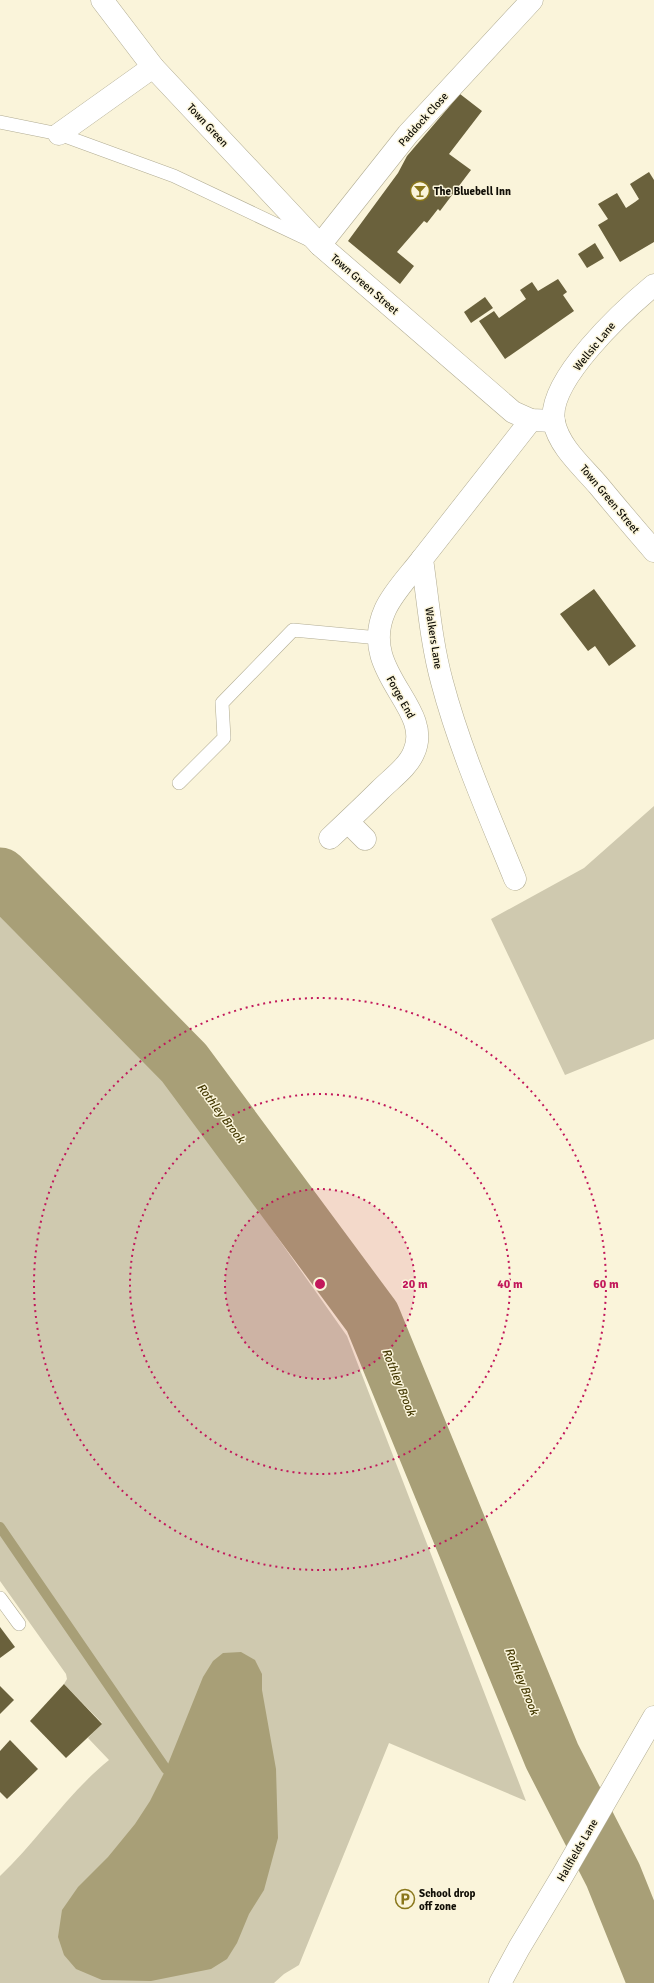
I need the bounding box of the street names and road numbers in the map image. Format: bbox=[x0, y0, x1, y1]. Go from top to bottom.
street label: Paddock Close bbox=[396, 90, 451, 149]
street label: Town Green bbox=[184, 101, 231, 150]
street label: Town Green Street bbox=[328, 251, 401, 317]
street label: Wellsic Lane bbox=[571, 319, 618, 373]
street label: Town Green Street bbox=[577, 462, 642, 536]
street label: Walkers Lane bbox=[422, 606, 445, 670]
street label: Forge End bbox=[384, 674, 418, 721]
street label: Hallfields Lane bbox=[554, 1817, 601, 1884]

